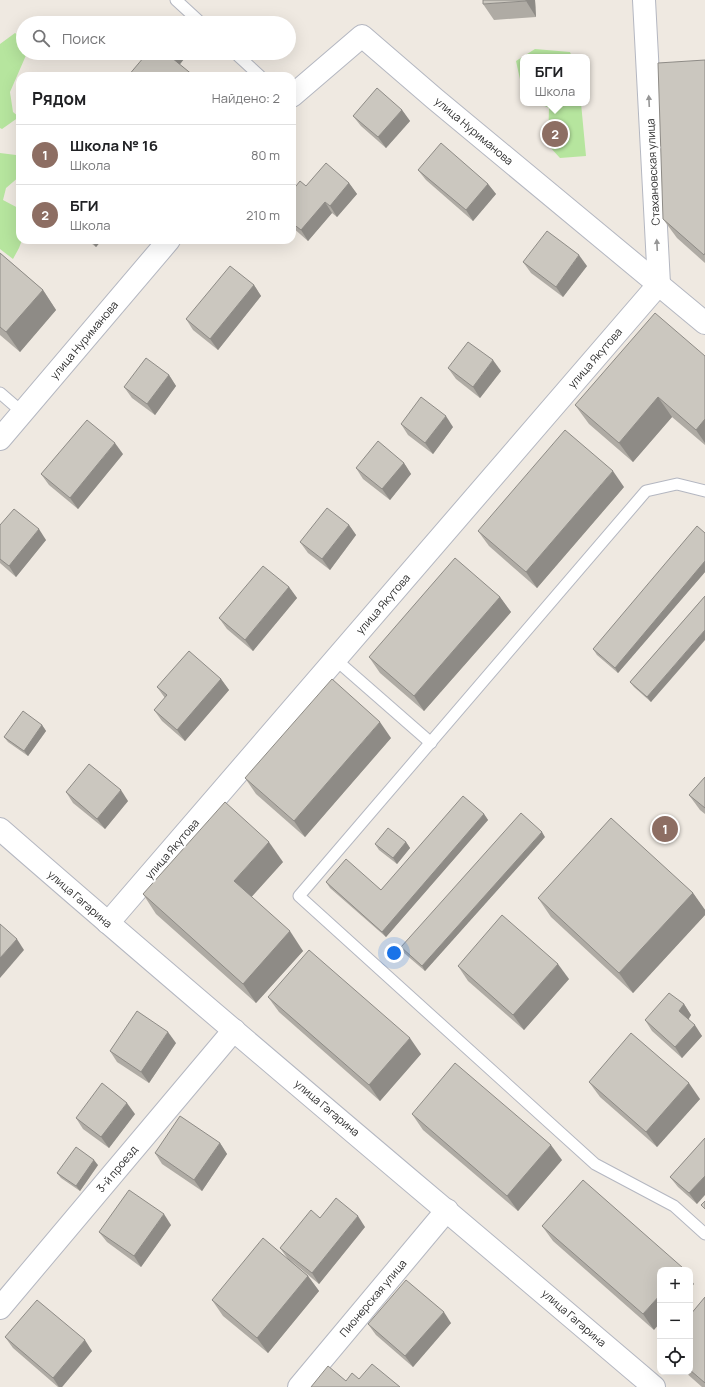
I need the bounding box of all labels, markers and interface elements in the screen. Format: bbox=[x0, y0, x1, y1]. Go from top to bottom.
search box bbox=[16, 16, 296, 60]
icon: search bbox=[30, 27, 52, 49]
text: Поиск bbox=[62, 28, 106, 49]
popup bbox=[520, 54, 590, 106]
text: БГИ bbox=[535, 61, 563, 82]
text: Школа bbox=[535, 82, 575, 100]
text: Рядом bbox=[32, 87, 86, 110]
text: Найдено: 2 bbox=[212, 89, 280, 107]
street label: улица Нуриманова bbox=[432, 93, 517, 168]
one-way arrow bbox=[646, 95, 653, 107]
street label: Стахановская улица bbox=[642, 118, 663, 226]
pin: 2 bbox=[542, 119, 568, 149]
text: Школа № 16 bbox=[70, 135, 158, 156]
text: 1 bbox=[42, 146, 48, 164]
text: 80 m bbox=[251, 146, 280, 164]
text: Школа bbox=[70, 156, 111, 174]
text: БГИ bbox=[70, 195, 99, 216]
text: 2 bbox=[41, 206, 49, 224]
text: 210 m bbox=[246, 206, 280, 224]
text: Школа bbox=[70, 216, 111, 234]
one-way arrow bbox=[653, 239, 660, 251]
street label: улица Нуриманова bbox=[46, 297, 121, 382]
street label: улица Якутова bbox=[564, 324, 625, 391]
street label: улица Якутова bbox=[352, 570, 413, 637]
pin: 1 bbox=[652, 814, 678, 844]
street label: улица Якутова bbox=[141, 815, 202, 882]
street label: улица Гагарина bbox=[45, 866, 116, 931]
your location bbox=[384, 943, 404, 963]
street label: улица Гагарина bbox=[292, 1076, 363, 1139]
street label: 3-й проезд bbox=[93, 1142, 141, 1195]
street label: Пионерская улица bbox=[336, 1256, 409, 1340]
map controls bbox=[657, 1267, 693, 1375]
button: + bbox=[657, 1267, 693, 1303]
street label: улица Гагарина bbox=[539, 1285, 610, 1350]
button: − bbox=[657, 1303, 693, 1339]
button: locate bbox=[657, 1339, 693, 1375]

